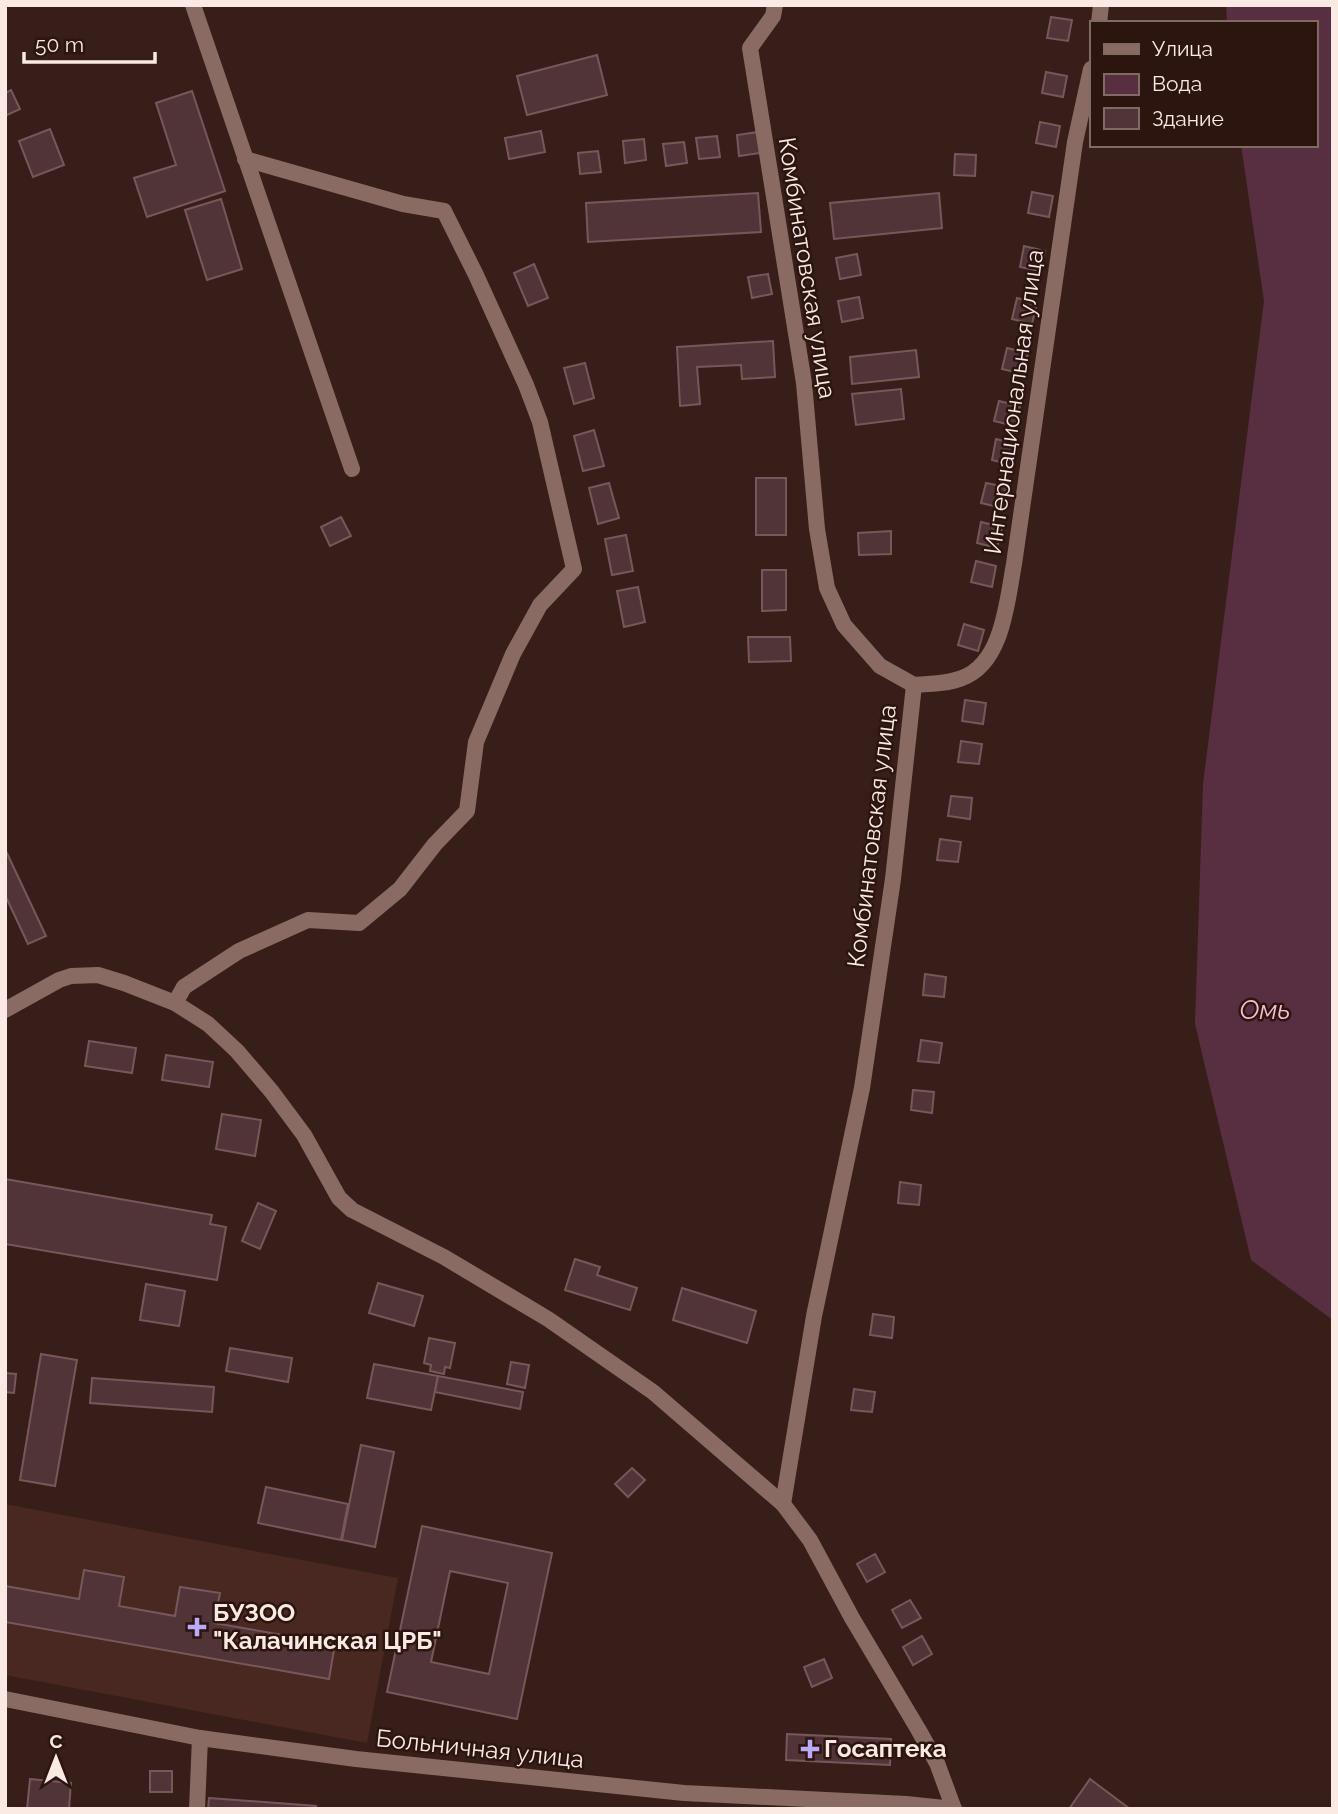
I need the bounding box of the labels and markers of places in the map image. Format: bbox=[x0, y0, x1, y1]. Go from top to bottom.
place label: БУЗОО "Калачинская ЦРБ" bbox=[213, 1598, 442, 1655]
marker: БУЗОО "Калачинская ЦРБ" bbox=[187, 1617, 207, 1637]
place label: Госаптека bbox=[824, 1734, 947, 1763]
marker: Госаптека bbox=[802, 1741, 818, 1757]

